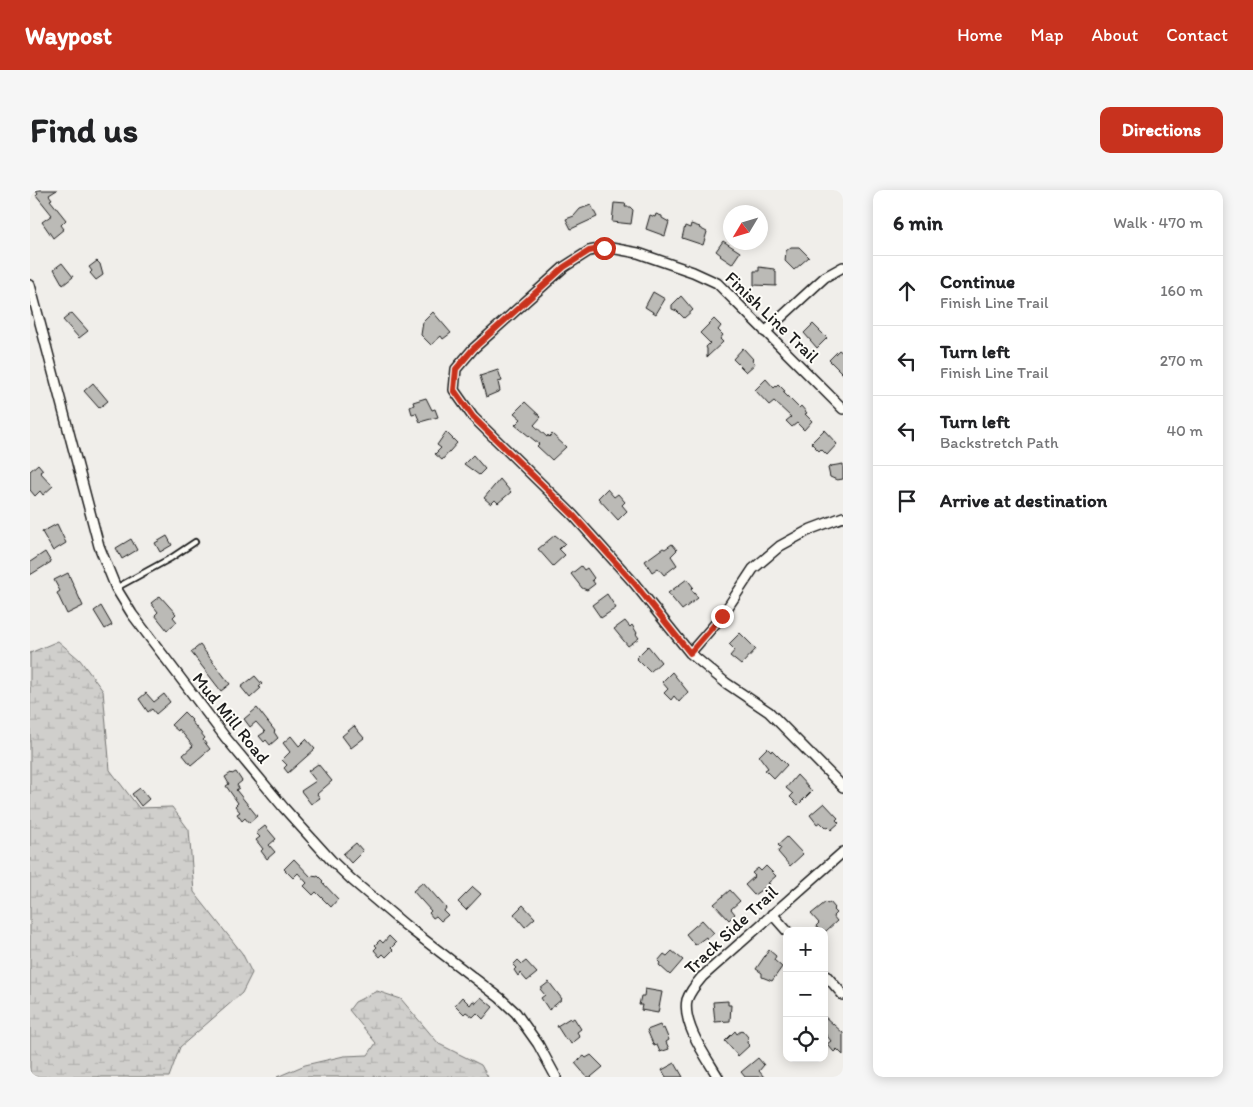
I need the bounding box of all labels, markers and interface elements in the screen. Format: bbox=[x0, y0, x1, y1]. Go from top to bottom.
text: Waypost bbox=[25, 21, 112, 50]
text: Home bbox=[957, 24, 1003, 46]
text: Map bbox=[1031, 24, 1064, 46]
text: About bbox=[1092, 24, 1138, 46]
text: Contact bbox=[1166, 24, 1228, 46]
button: Directions bbox=[1100, 107, 1223, 153]
text: Find us bbox=[30, 109, 138, 151]
north arrow bbox=[723, 205, 768, 250]
text: 6 min bbox=[893, 210, 943, 235]
text: Walk · 470 m bbox=[1113, 213, 1203, 232]
route start bbox=[593, 237, 616, 260]
street label: Finish Line Trail bbox=[720, 267, 824, 367]
text: Continue bbox=[940, 270, 1015, 293]
icon: ahead bbox=[893, 277, 921, 305]
text: 160 m bbox=[1160, 281, 1203, 300]
text: Finish Line Trail bbox=[940, 293, 1049, 312]
text: Turn left bbox=[940, 340, 1010, 363]
icon: left bbox=[893, 347, 921, 375]
text: 270 m bbox=[1160, 351, 1203, 370]
text: Finish Line Trail bbox=[940, 363, 1049, 382]
text: Turn left bbox=[940, 410, 1010, 433]
icon: left bbox=[893, 417, 921, 445]
text: 40 m bbox=[1166, 421, 1203, 440]
text: Backstretch Path bbox=[940, 433, 1059, 452]
icon: arrive bbox=[893, 487, 921, 515]
text: Arrive at destination bbox=[940, 489, 1107, 512]
route end bbox=[711, 605, 734, 628]
street label: Mud Mill Road bbox=[188, 668, 275, 768]
street label: Track Side Trail bbox=[680, 881, 782, 979]
map controls bbox=[783, 927, 828, 1062]
button: + bbox=[783, 927, 828, 972]
button: − bbox=[783, 972, 828, 1017]
button: locate bbox=[783, 1017, 828, 1062]

